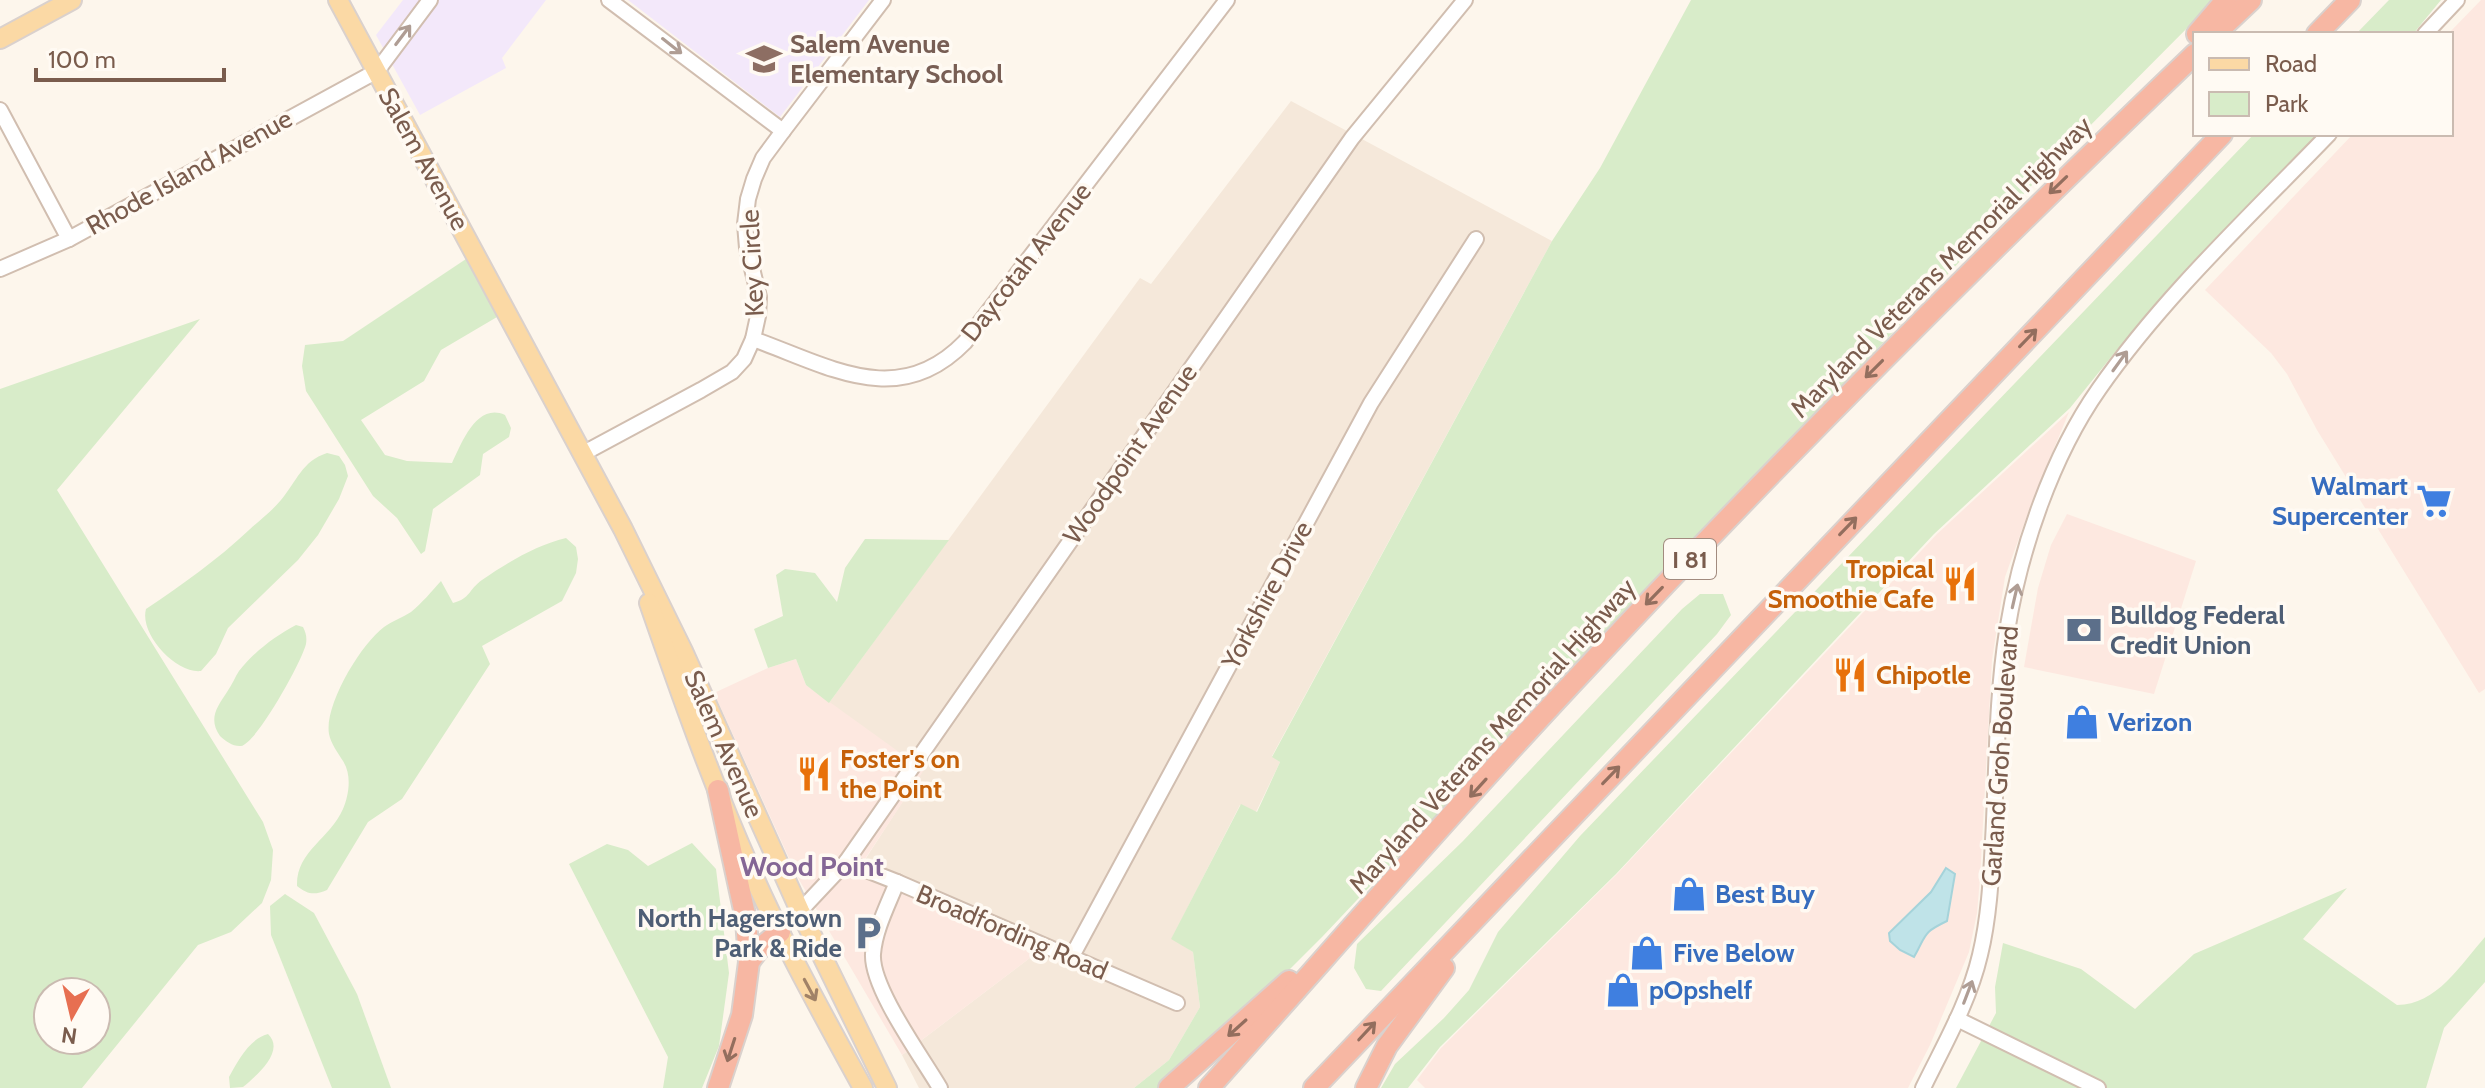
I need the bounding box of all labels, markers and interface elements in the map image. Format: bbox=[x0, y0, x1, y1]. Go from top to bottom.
one-way arrow bbox=[395, 25, 412, 47]
place label: Salem Avenue Elementary School bbox=[790, 28, 1003, 90]
scale bar bbox=[36, 32, 224, 82]
legend bbox=[2193, 32, 2453, 136]
one-way arrow bbox=[661, 37, 682, 55]
school or university icon: Salem Avenue Elementary School bbox=[745, 40, 783, 78]
text: 100 m bbox=[48, 45, 116, 74]
text: Road bbox=[2265, 49, 2317, 78]
street label: Salem Avenue bbox=[372, 82, 476, 236]
text: Park bbox=[2265, 89, 2308, 118]
street label: Rhode Island Avenue bbox=[80, 102, 298, 242]
street label: Maryland Veterans Memorial Highway bbox=[1784, 110, 2098, 424]
street label: Daycotah Avenue bbox=[954, 176, 1098, 348]
one-way arrow bbox=[2048, 176, 2068, 195]
street label: Key Circle bbox=[733, 209, 771, 317]
one-way arrow bbox=[2018, 328, 2037, 348]
one-way arrow bbox=[2111, 351, 2128, 372]
street label: Woodpoint Avenue bbox=[1056, 358, 1204, 550]
one-way arrow bbox=[1865, 359, 1884, 378]
place label: Walmart Supercenter bbox=[2272, 470, 2408, 532]
supermarket icon: Walmart Supercenter bbox=[2415, 482, 2453, 520]
street label: Yorkshire Drive bbox=[1214, 516, 1319, 675]
one-way arrow bbox=[1839, 516, 1858, 536]
road number: I 81 bbox=[1664, 539, 1716, 579]
place label: Tropical Smoothie Cafe bbox=[1768, 553, 1934, 615]
restaurant icon: Tropical Smoothie Cafe bbox=[1941, 565, 1979, 603]
street label: Maryland Veterans Memorial Highway bbox=[1342, 572, 1642, 900]
one-way arrow bbox=[2008, 584, 2023, 610]
one-way arrow bbox=[1645, 586, 1664, 606]
place label: Bulldog Federal Credit Union bbox=[2110, 599, 2285, 661]
bank icon: Bulldog Federal Credit Union bbox=[2065, 611, 2103, 649]
street label: Garland Groh Boulevard bbox=[1975, 625, 2025, 887]
restaurant icon: Chipotle bbox=[1831, 656, 1869, 694]
place label: Chipotle bbox=[1876, 659, 1971, 691]
street label: Salem Avenue bbox=[677, 665, 771, 823]
shop icon: Verizon bbox=[2063, 703, 2101, 741]
place label: Verizon bbox=[2108, 706, 2192, 738]
place label: Foster's on the Point bbox=[840, 743, 960, 805]
restaurant icon: Foster's on the Point bbox=[795, 755, 833, 793]
one-way arrow bbox=[1601, 765, 1620, 785]
one-way arrow bbox=[1470, 777, 1488, 797]
district label: Wood Point bbox=[740, 849, 884, 883]
shop icon: Best Buy bbox=[1670, 875, 1708, 913]
street label: Broadfording Road bbox=[912, 877, 1112, 987]
place label: Best Buy bbox=[1715, 878, 1815, 910]
place label: North Hagerstown Park & Ride bbox=[637, 902, 842, 964]
parking icon: North Hagerstown Park & Ride bbox=[849, 914, 887, 952]
shop icon: Five Below bbox=[1628, 934, 1666, 972]
place label: Five Below bbox=[1673, 937, 1795, 969]
shop icon: pOpshelf bbox=[1604, 971, 1642, 1009]
place label: pOpshelf bbox=[1649, 974, 1753, 1006]
north arrow bbox=[32, 976, 112, 1056]
one-way arrow bbox=[803, 977, 819, 1001]
one-way arrow bbox=[1962, 980, 1976, 1005]
one-way arrow bbox=[1228, 1019, 1248, 1037]
text: N bbox=[60, 1021, 79, 1050]
one-way arrow bbox=[1358, 1022, 1376, 1042]
one-way arrow bbox=[723, 1037, 738, 1063]

